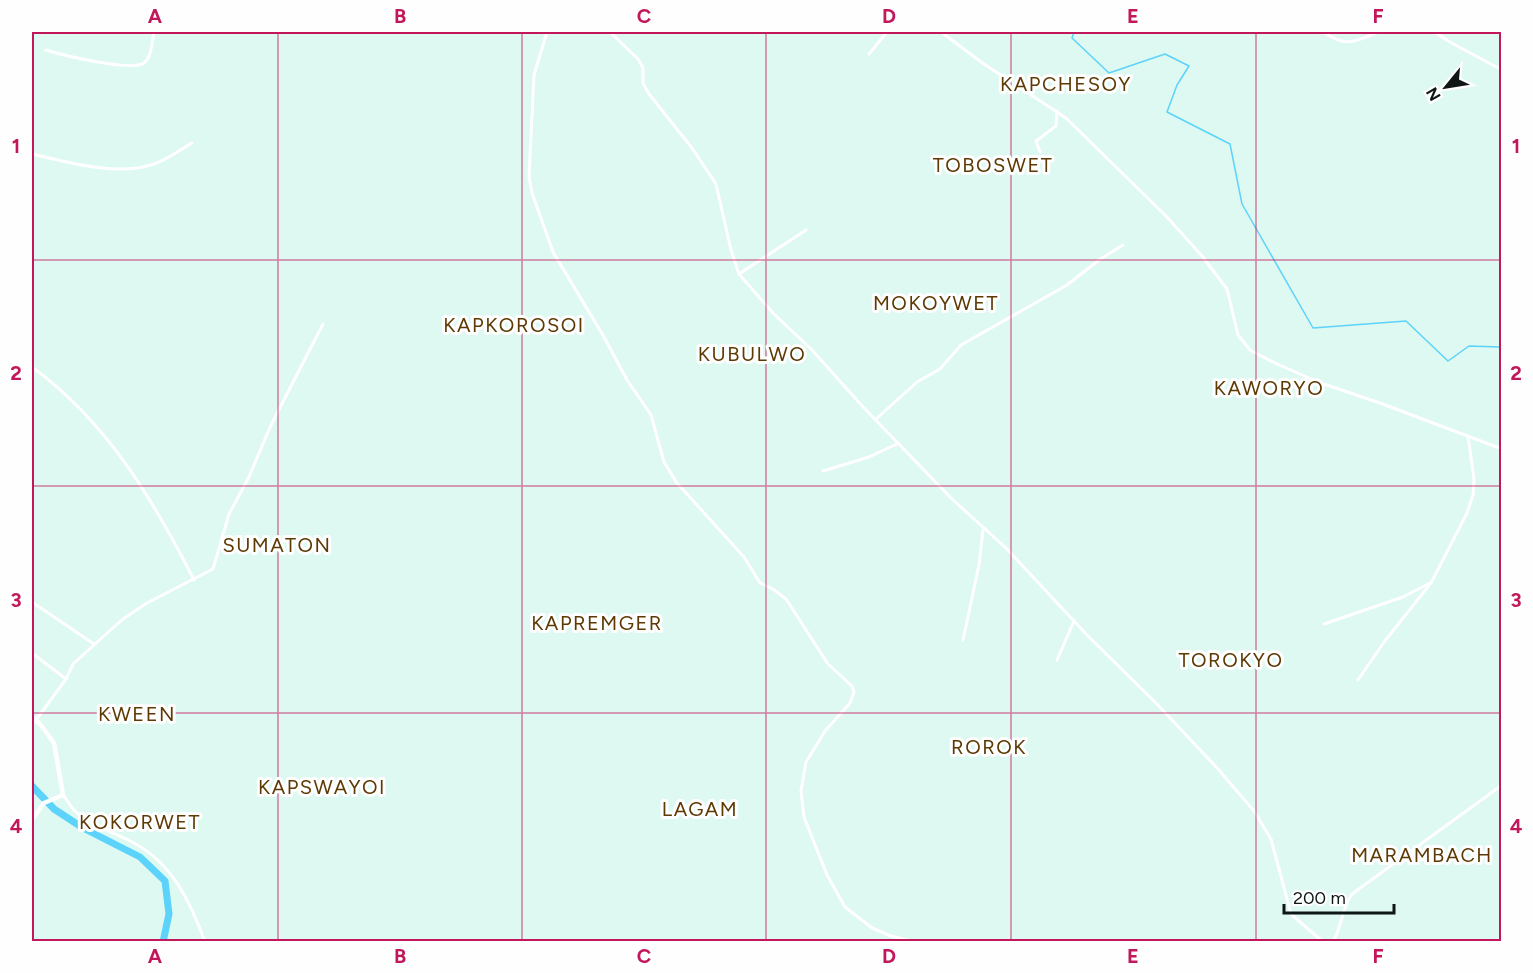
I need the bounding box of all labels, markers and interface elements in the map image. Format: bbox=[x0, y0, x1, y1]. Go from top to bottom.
text: A bbox=[148, 4, 163, 28]
text: B bbox=[394, 4, 406, 28]
text: C bbox=[637, 4, 651, 28]
text: D bbox=[882, 4, 896, 28]
text: E bbox=[1127, 4, 1139, 28]
text: F bbox=[1372, 4, 1384, 28]
north arrow bbox=[1416, 57, 1476, 117]
district label: KAPCHESOY bbox=[1000, 72, 1132, 96]
text: N bbox=[1422, 84, 1445, 104]
text: 1 bbox=[12, 134, 20, 158]
text: 1 bbox=[1512, 134, 1520, 158]
district label: TOBOSWET bbox=[933, 153, 1053, 177]
district label: MOKOYWET bbox=[873, 291, 999, 315]
district label: KAPKOROSOI bbox=[443, 313, 585, 337]
district label: KUBULWO bbox=[698, 342, 806, 366]
text: 2 bbox=[10, 361, 22, 385]
text: 2 bbox=[1510, 361, 1522, 385]
district label: KAWORYO bbox=[1214, 376, 1324, 400]
district label: SUMATON bbox=[222, 533, 332, 557]
text: 3 bbox=[10, 588, 22, 612]
text: 3 bbox=[1510, 588, 1522, 612]
district label: KAPREMGER bbox=[531, 611, 663, 635]
district label: TOROKYO bbox=[1179, 648, 1283, 672]
district label: KWEEN bbox=[98, 702, 176, 726]
district label: ROROK bbox=[951, 735, 1027, 759]
district label: KAPSWAYOI bbox=[258, 775, 386, 799]
district label: LAGAM bbox=[662, 797, 738, 821]
district label: KOKORWET bbox=[79, 810, 201, 834]
text: 4 bbox=[10, 814, 23, 838]
text: 4 bbox=[1510, 814, 1523, 838]
district label: MARAMBACH bbox=[1351, 843, 1493, 867]
scale bar bbox=[1284, 877, 1394, 915]
text: 200 m bbox=[1293, 887, 1346, 909]
text: A bbox=[148, 944, 163, 968]
text: B bbox=[394, 944, 406, 968]
text: C bbox=[637, 944, 651, 968]
text: D bbox=[882, 944, 896, 968]
text: E bbox=[1127, 944, 1139, 968]
text: F bbox=[1372, 944, 1384, 968]

